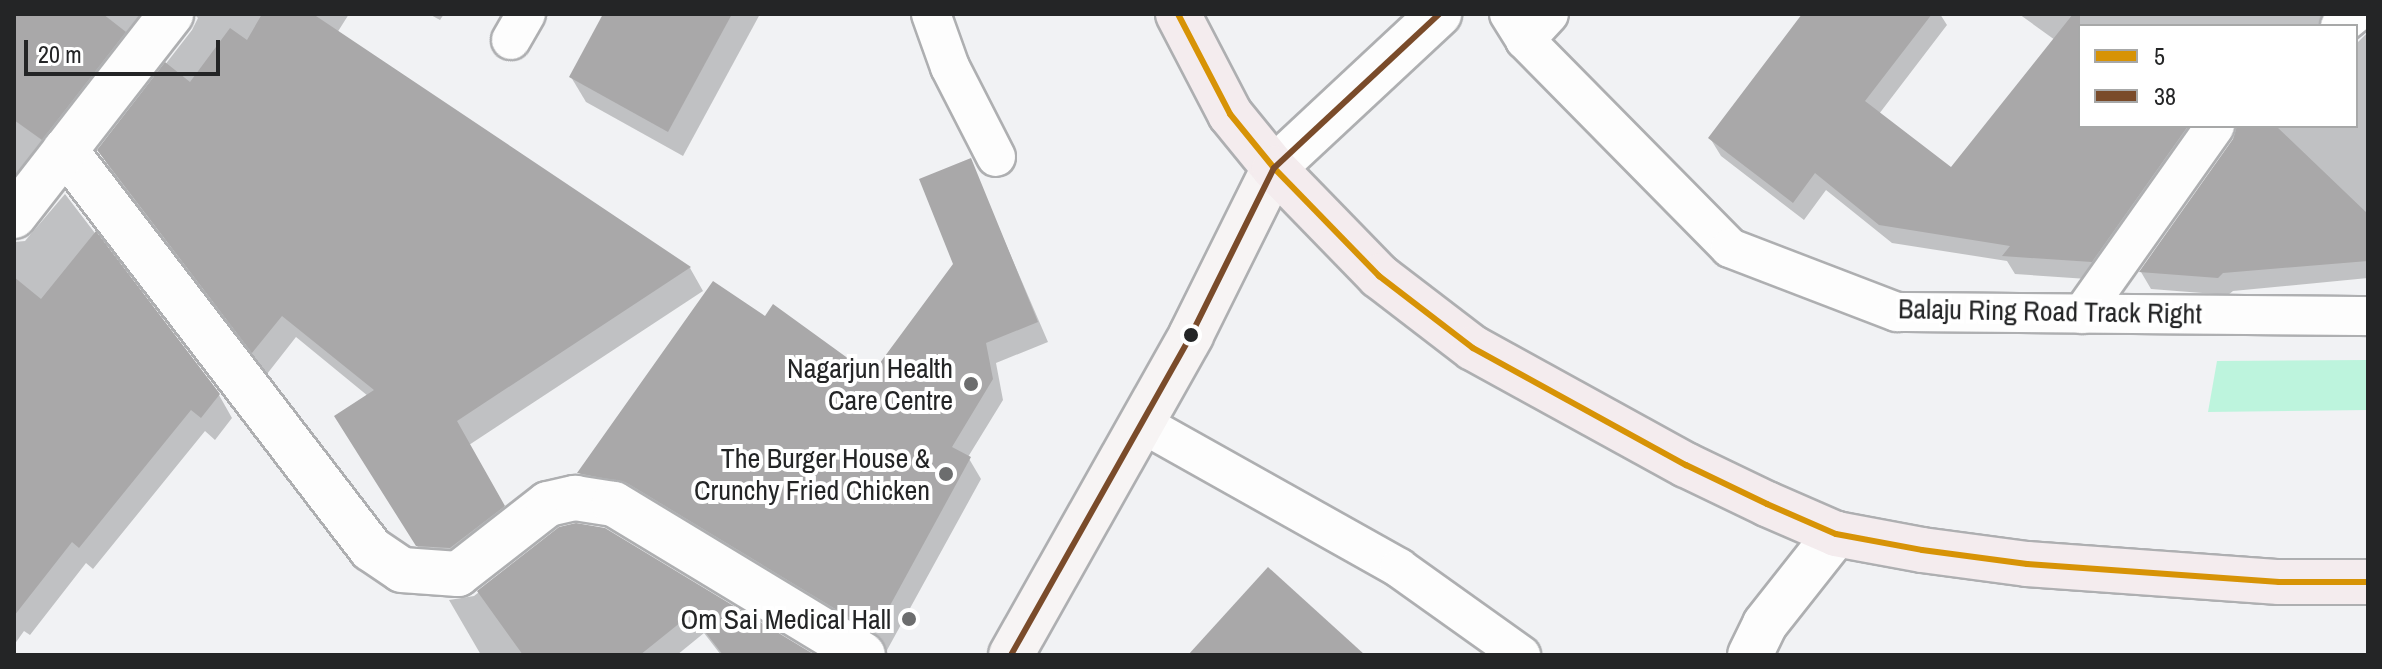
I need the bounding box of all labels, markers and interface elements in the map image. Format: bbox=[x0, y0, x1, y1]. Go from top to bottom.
scale bar bbox=[28, 24, 224, 74]
legend bbox=[2078, 24, 2358, 128]
text: 20 m bbox=[38, 38, 82, 70]
text: 5 bbox=[2154, 40, 2165, 72]
text: 38 bbox=[2154, 80, 2176, 112]
street label: Balaju Ring Road Track Right bbox=[1898, 292, 2202, 330]
unlabelled marker bbox=[1183, 327, 1199, 343]
place label: Nagarjun Health Care Centre bbox=[787, 351, 953, 417]
marker: Nagarjun Health Care Centre bbox=[960, 373, 982, 395]
place label: The Burger House & Crunchy Fried Chicken bbox=[694, 441, 930, 507]
marker: The Burger House & Crunchy Fried Chicken bbox=[937, 465, 955, 483]
place label: Om Sai Medical Hall bbox=[680, 602, 891, 636]
marker: Om Sai Medical Hall bbox=[898, 608, 920, 630]

